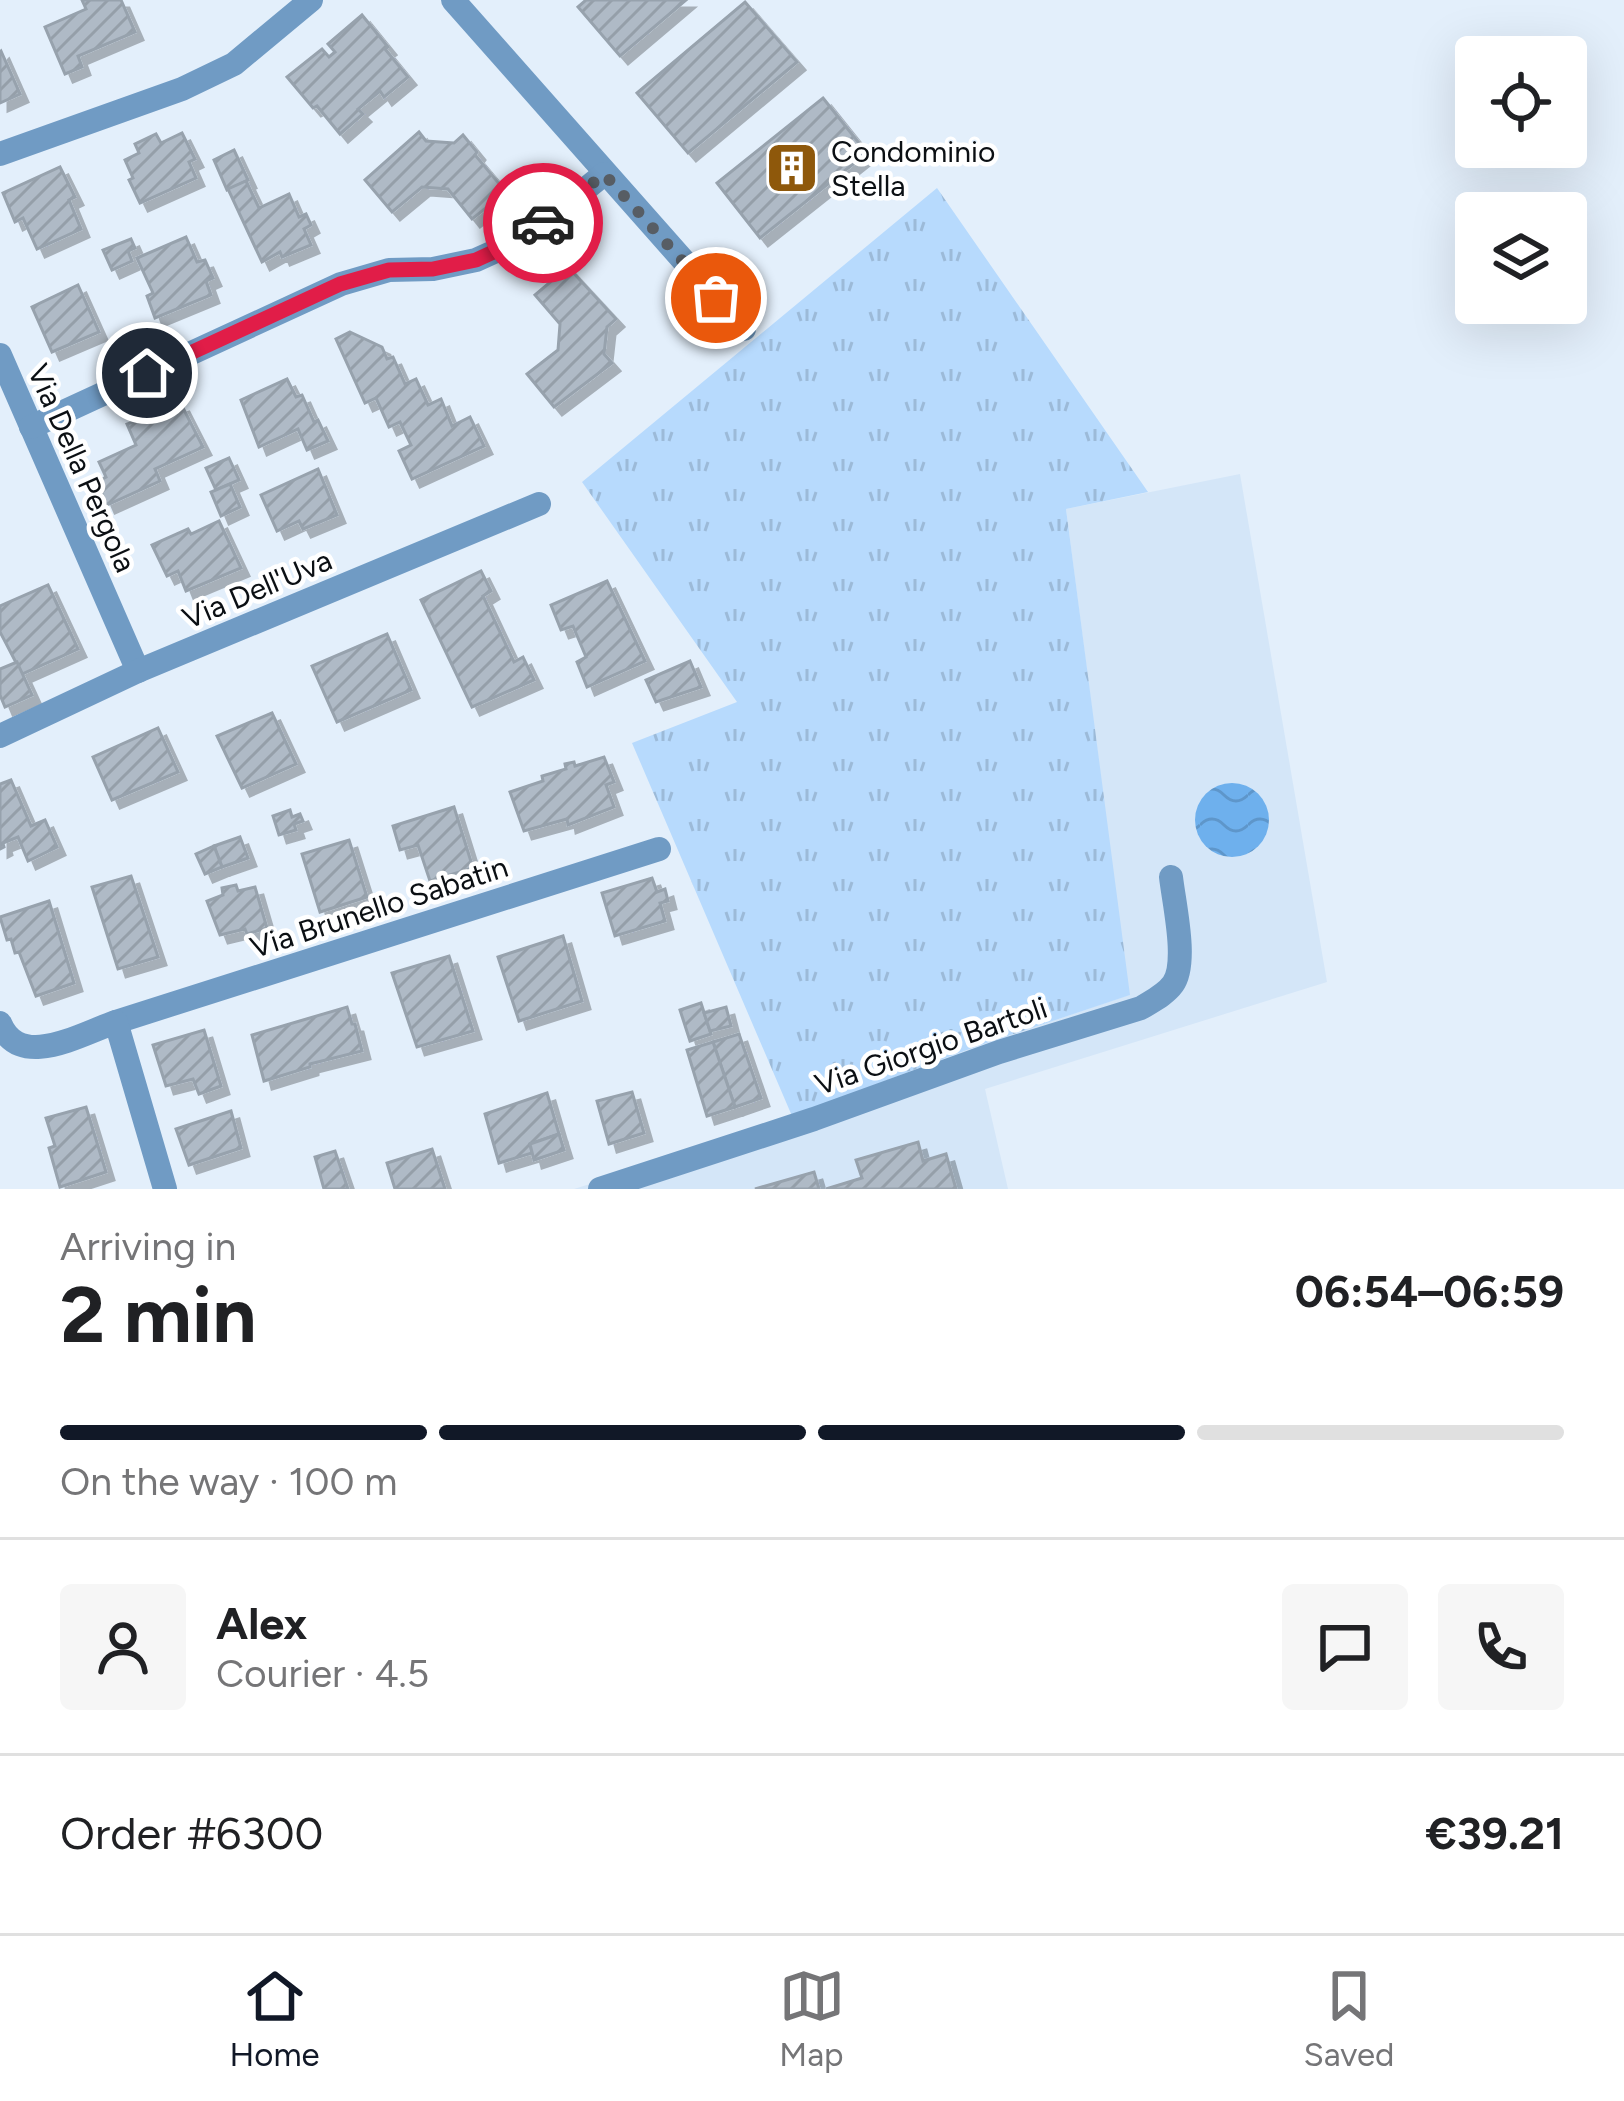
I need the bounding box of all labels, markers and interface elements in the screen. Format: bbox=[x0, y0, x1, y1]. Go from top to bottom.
map controls bbox=[1455, 36, 1587, 324]
button: locate bbox=[1455, 36, 1587, 168]
place label: Condominio Stella bbox=[831, 133, 995, 204]
building icon: Condominio Stella bbox=[764, 140, 820, 196]
courier bbox=[483, 163, 603, 283]
icon: car bbox=[510, 190, 576, 256]
button: layers bbox=[1455, 192, 1587, 324]
pin bbox=[665, 247, 767, 349]
icon: bag bbox=[683, 265, 749, 331]
pin bbox=[96, 322, 198, 424]
icon: home bbox=[114, 340, 180, 406]
street label: Via Della Pergola bbox=[20, 358, 144, 578]
street label: Via Dell'Uva bbox=[177, 541, 337, 637]
street label: Via Brunello Sabatin bbox=[246, 848, 512, 966]
street label: Via Giorgio Bartoli bbox=[810, 989, 1052, 1103]
text: Arriving in bbox=[60, 1223, 236, 1270]
text: 06:54–06:59 bbox=[1295, 1264, 1564, 1318]
text: 2 min bbox=[60, 1268, 256, 1362]
text: On the way · 100 m bbox=[60, 1458, 397, 1505]
button: person bbox=[60, 1584, 186, 1710]
button: chat bbox=[1282, 1584, 1408, 1710]
button: phone bbox=[1438, 1584, 1564, 1710]
text: Alex bbox=[216, 1596, 307, 1650]
text: Courier · 4.5 bbox=[216, 1650, 429, 1697]
text: Order #6300 bbox=[60, 1806, 323, 1860]
text: €39.21 bbox=[1425, 1806, 1564, 1860]
tab: Home bbox=[229, 1963, 320, 2074]
tab: Map bbox=[779, 1963, 845, 2074]
tab: Saved bbox=[1303, 1963, 1394, 2074]

